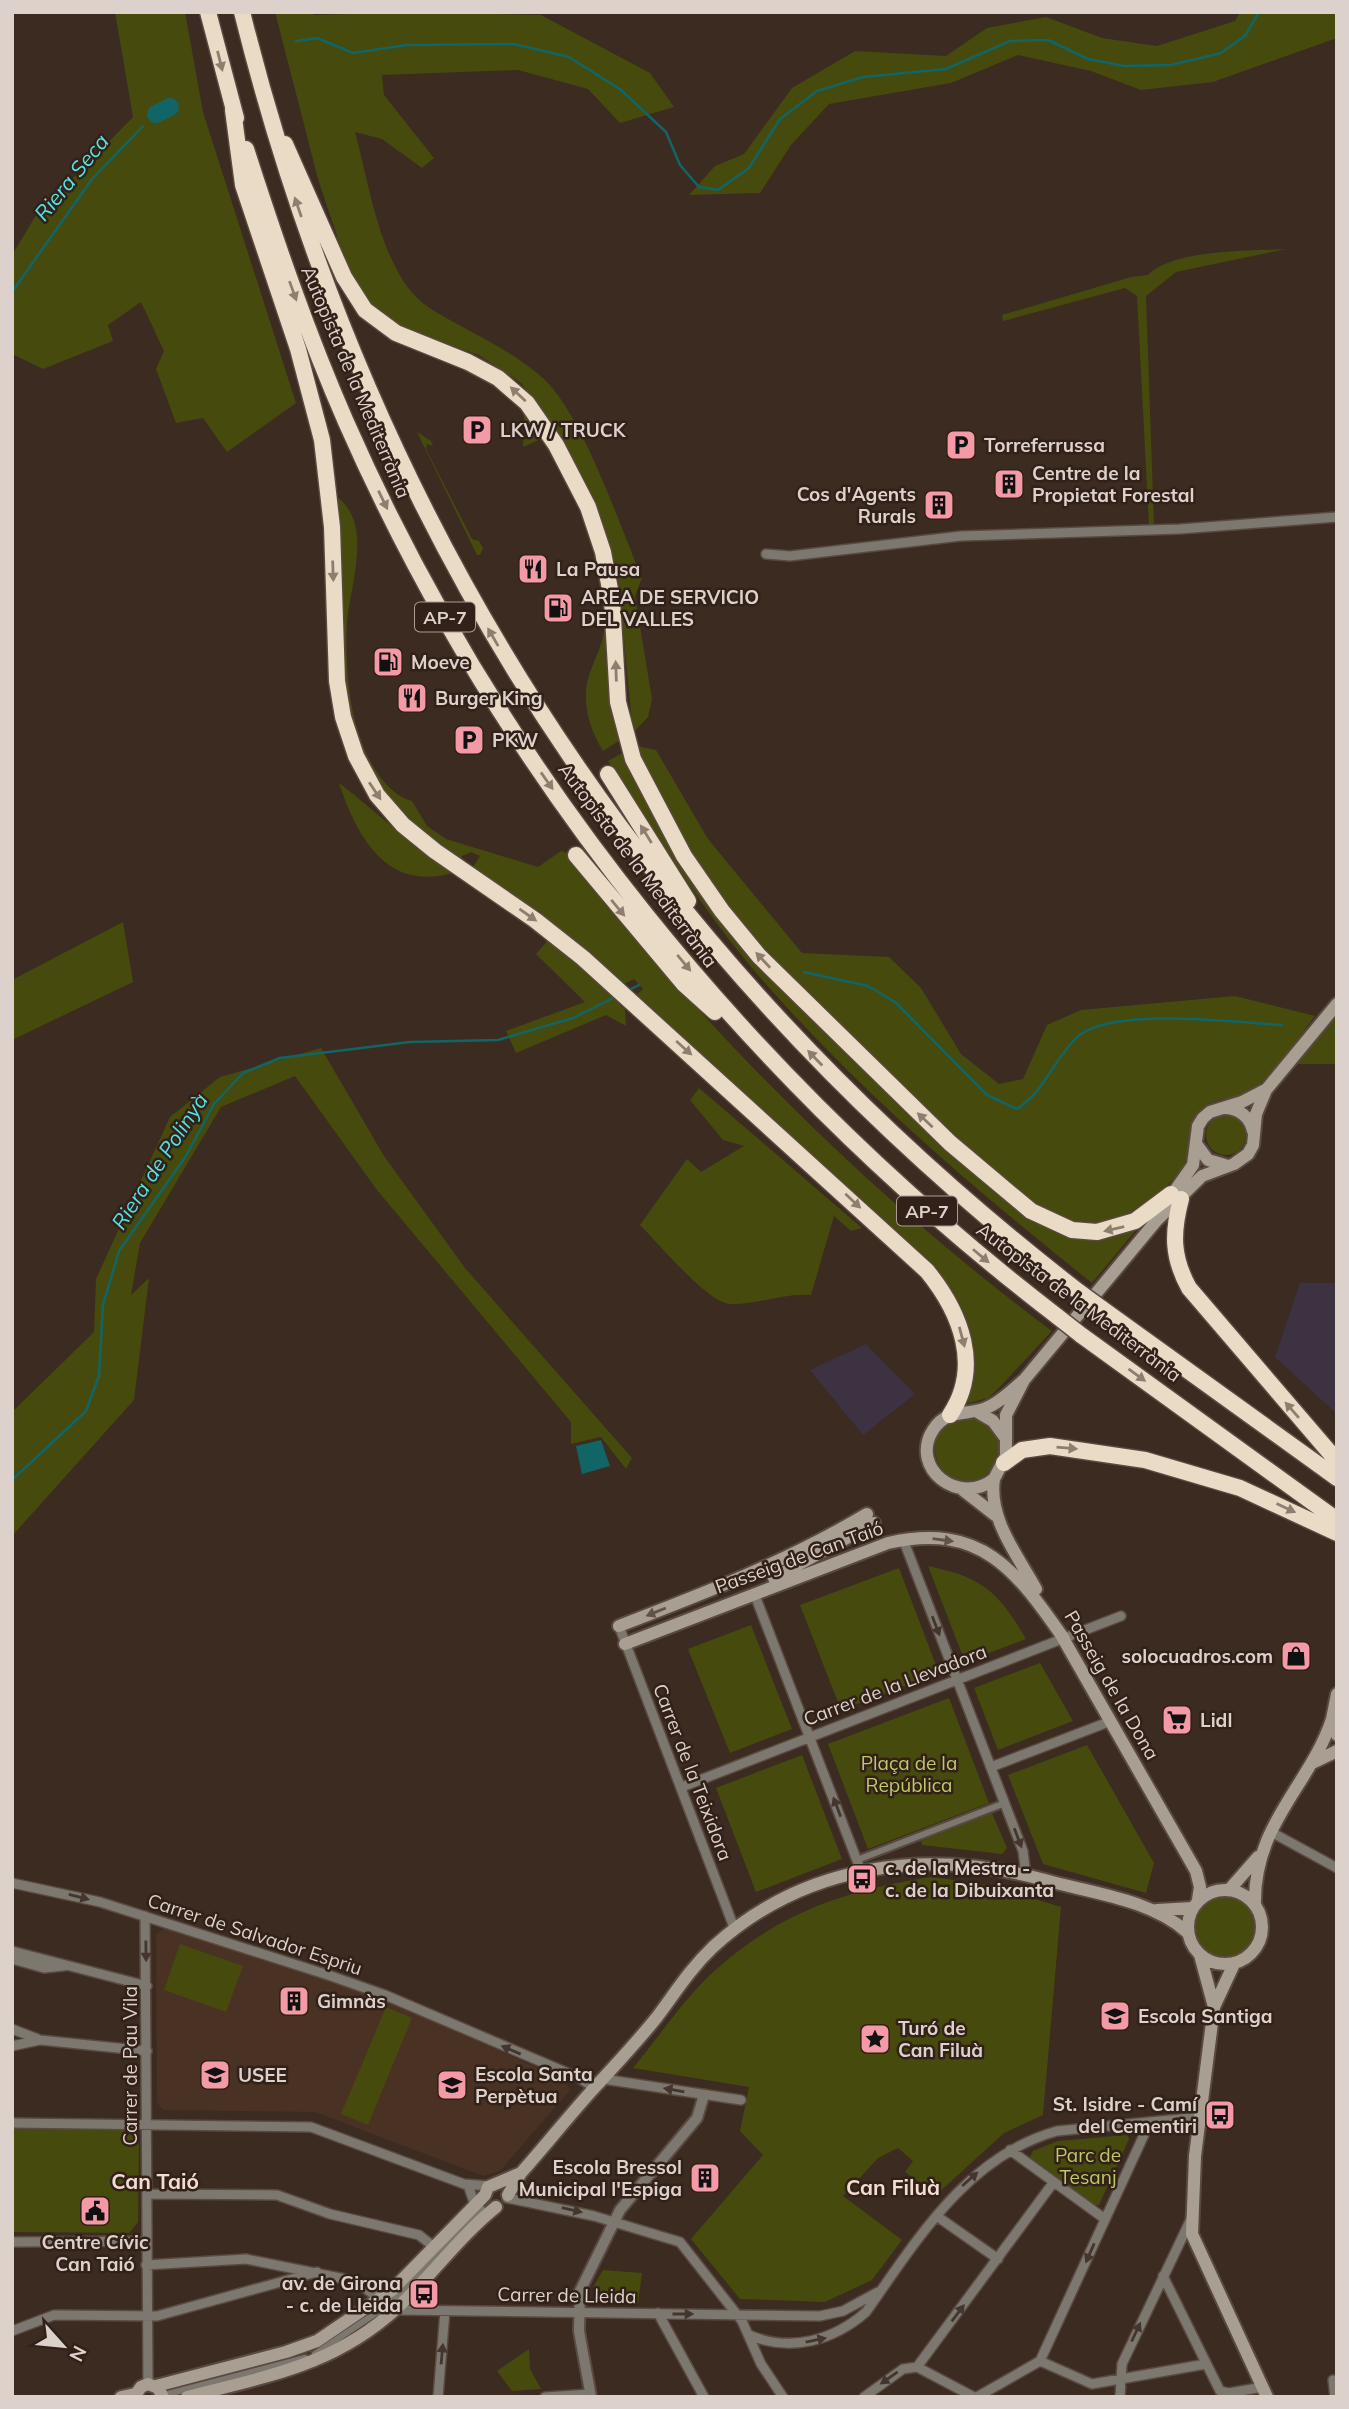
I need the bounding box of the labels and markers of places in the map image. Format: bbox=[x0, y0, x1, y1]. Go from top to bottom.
parking icon: LKW / TRUCK bbox=[460, 413, 494, 447]
place label: LKW / TRUCK bbox=[500, 418, 627, 442]
parking icon: Torreferrussa bbox=[944, 428, 978, 462]
place label: Torreferrussa bbox=[984, 433, 1105, 457]
place label: Centre de la Propietat Forestal bbox=[1032, 461, 1194, 507]
building icon: Centre de la Propietat Forestal bbox=[992, 467, 1026, 501]
place label: Cos d'Agents Rurals bbox=[797, 482, 916, 528]
building icon: Cos d'Agents Rurals bbox=[922, 488, 956, 522]
restaurant icon: La Pausa bbox=[516, 552, 550, 586]
place label: La Pausa bbox=[556, 557, 640, 581]
place label: AREA DE SERVICIO DEL VALLES bbox=[581, 585, 759, 631]
fuel station icon: AREA DE SERVICIO DEL VALLES bbox=[541, 591, 575, 625]
fuel station icon: Moeve bbox=[371, 645, 405, 679]
place label: Moeve bbox=[411, 650, 470, 674]
restaurant icon: Burger King bbox=[395, 681, 429, 715]
place label: Burger King bbox=[435, 686, 543, 710]
parking icon: PKW bbox=[452, 723, 486, 757]
place label: PKW bbox=[492, 728, 538, 752]
shop icon: solocuadros.com bbox=[1279, 1639, 1313, 1673]
place label: solocuadros.com bbox=[1121, 1644, 1273, 1668]
supermarket icon: Lidl bbox=[1160, 1703, 1194, 1737]
place label: Lidl bbox=[1200, 1708, 1232, 1732]
place label: c. de la Mestra - c. de la Dibuixanta bbox=[885, 1856, 1054, 1902]
bus stop icon: c. de la Mestra - c. de la Dibuixanta bbox=[845, 1862, 879, 1896]
building icon: Gimnàs bbox=[277, 1984, 311, 2018]
place label: Gimnàs bbox=[317, 1989, 386, 2013]
school or university icon: Escola Santiga bbox=[1098, 1999, 1132, 2033]
place label: Escola Santiga bbox=[1138, 2004, 1273, 2028]
place label: Turó de Can Filuà bbox=[898, 2016, 983, 2062]
place icon: Turó de Can Filuà bbox=[858, 2022, 892, 2056]
school or university icon: USEE bbox=[198, 2058, 232, 2092]
place label: Escola Santa Perpètua bbox=[475, 2062, 593, 2108]
place label: USEE bbox=[238, 2063, 287, 2087]
school or university icon: Escola Santa Perpètua bbox=[435, 2068, 469, 2102]
place label: St. Isidre - Camí del Cementiri bbox=[1053, 2092, 1198, 2138]
bus stop icon: St. Isidre - Camí del Cementiri bbox=[1203, 2098, 1237, 2132]
place label: Escola Bressol Municipal l'Espiga bbox=[519, 2155, 682, 2201]
building icon: Escola Bressol Municipal l'Espiga bbox=[688, 2161, 722, 2195]
public building icon: Centre Cívic Can Taió bbox=[78, 2194, 112, 2228]
place label: Centre Cívic Can Taió bbox=[41, 2230, 149, 2276]
place label: av. de Girona - c. de Lleida bbox=[282, 2271, 401, 2317]
bus stop icon: av. de Girona - c. de Lleida bbox=[407, 2277, 441, 2311]

